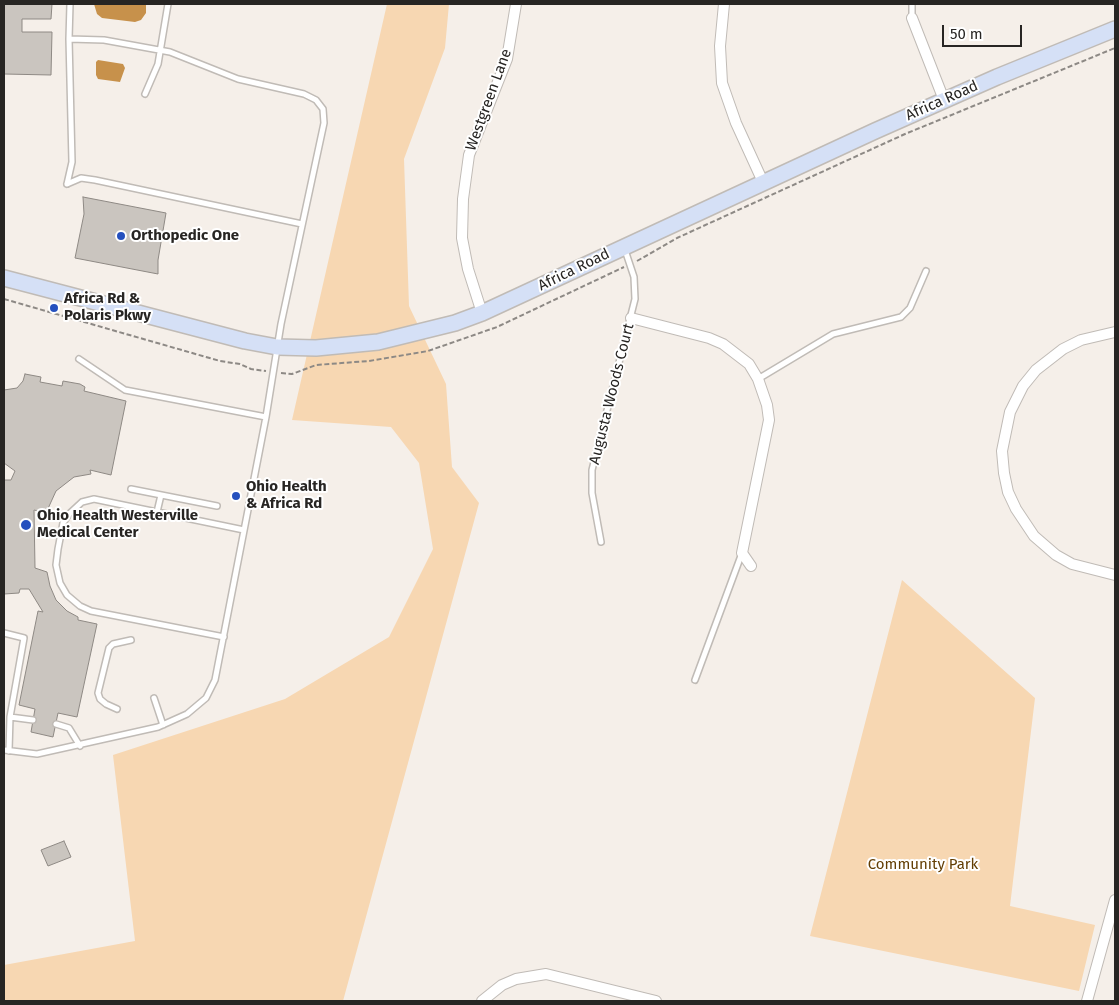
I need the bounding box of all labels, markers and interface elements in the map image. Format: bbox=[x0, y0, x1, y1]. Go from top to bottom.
scale bar bbox=[944, 15, 1024, 47]
text: 50 m bbox=[950, 25, 983, 43]
street label: Westgreen Lane bbox=[462, 47, 516, 153]
street label: Africa Road bbox=[903, 77, 981, 125]
place label: Orthopedic One bbox=[131, 227, 239, 245]
marker: Orthopedic One bbox=[115, 230, 127, 242]
street label: Africa Road bbox=[535, 245, 613, 295]
place label: Africa Rd & Polaris Pkwy bbox=[64, 290, 151, 325]
marker: Africa Rd & Polaris Pkwy bbox=[48, 302, 60, 314]
street label: Augusta Woods Court bbox=[586, 322, 638, 466]
place label: Ohio Health & Africa Rd bbox=[246, 478, 327, 513]
marker: Ohio Health & Africa Rd bbox=[230, 490, 242, 502]
place label: Ohio Health Westerville Medical Center bbox=[37, 507, 198, 542]
marker: Ohio Health Westerville Medical Center bbox=[19, 518, 33, 532]
park label: Community Park bbox=[868, 856, 978, 874]

